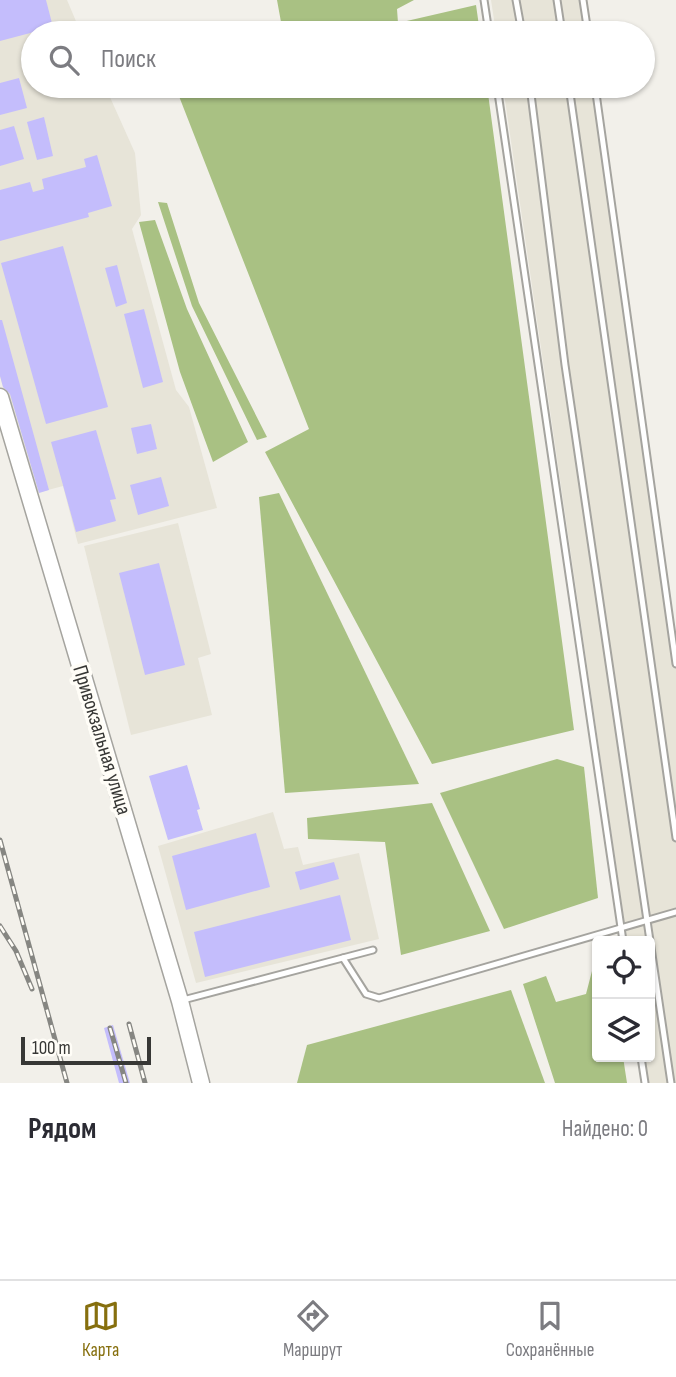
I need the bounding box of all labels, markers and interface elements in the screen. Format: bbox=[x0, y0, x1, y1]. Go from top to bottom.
search box bbox=[21, 21, 655, 98]
icon: search bbox=[45, 41, 83, 79]
text: Поиск bbox=[101, 44, 156, 75]
street label: Привокзальная улица bbox=[67, 662, 137, 818]
map controls bbox=[592, 936, 655, 1062]
button: locate bbox=[592, 936, 655, 999]
button: layers bbox=[592, 999, 655, 1062]
scale bar bbox=[21, 1034, 150, 1066]
text: 100 m bbox=[32, 1037, 71, 1060]
text: Рядом bbox=[28, 1111, 96, 1147]
text: Найдено: 0 bbox=[562, 1115, 648, 1143]
tab: Карта bbox=[82, 1297, 120, 1362]
tab: Маршрут bbox=[283, 1297, 342, 1362]
tab: Сохранённые bbox=[506, 1297, 594, 1362]

